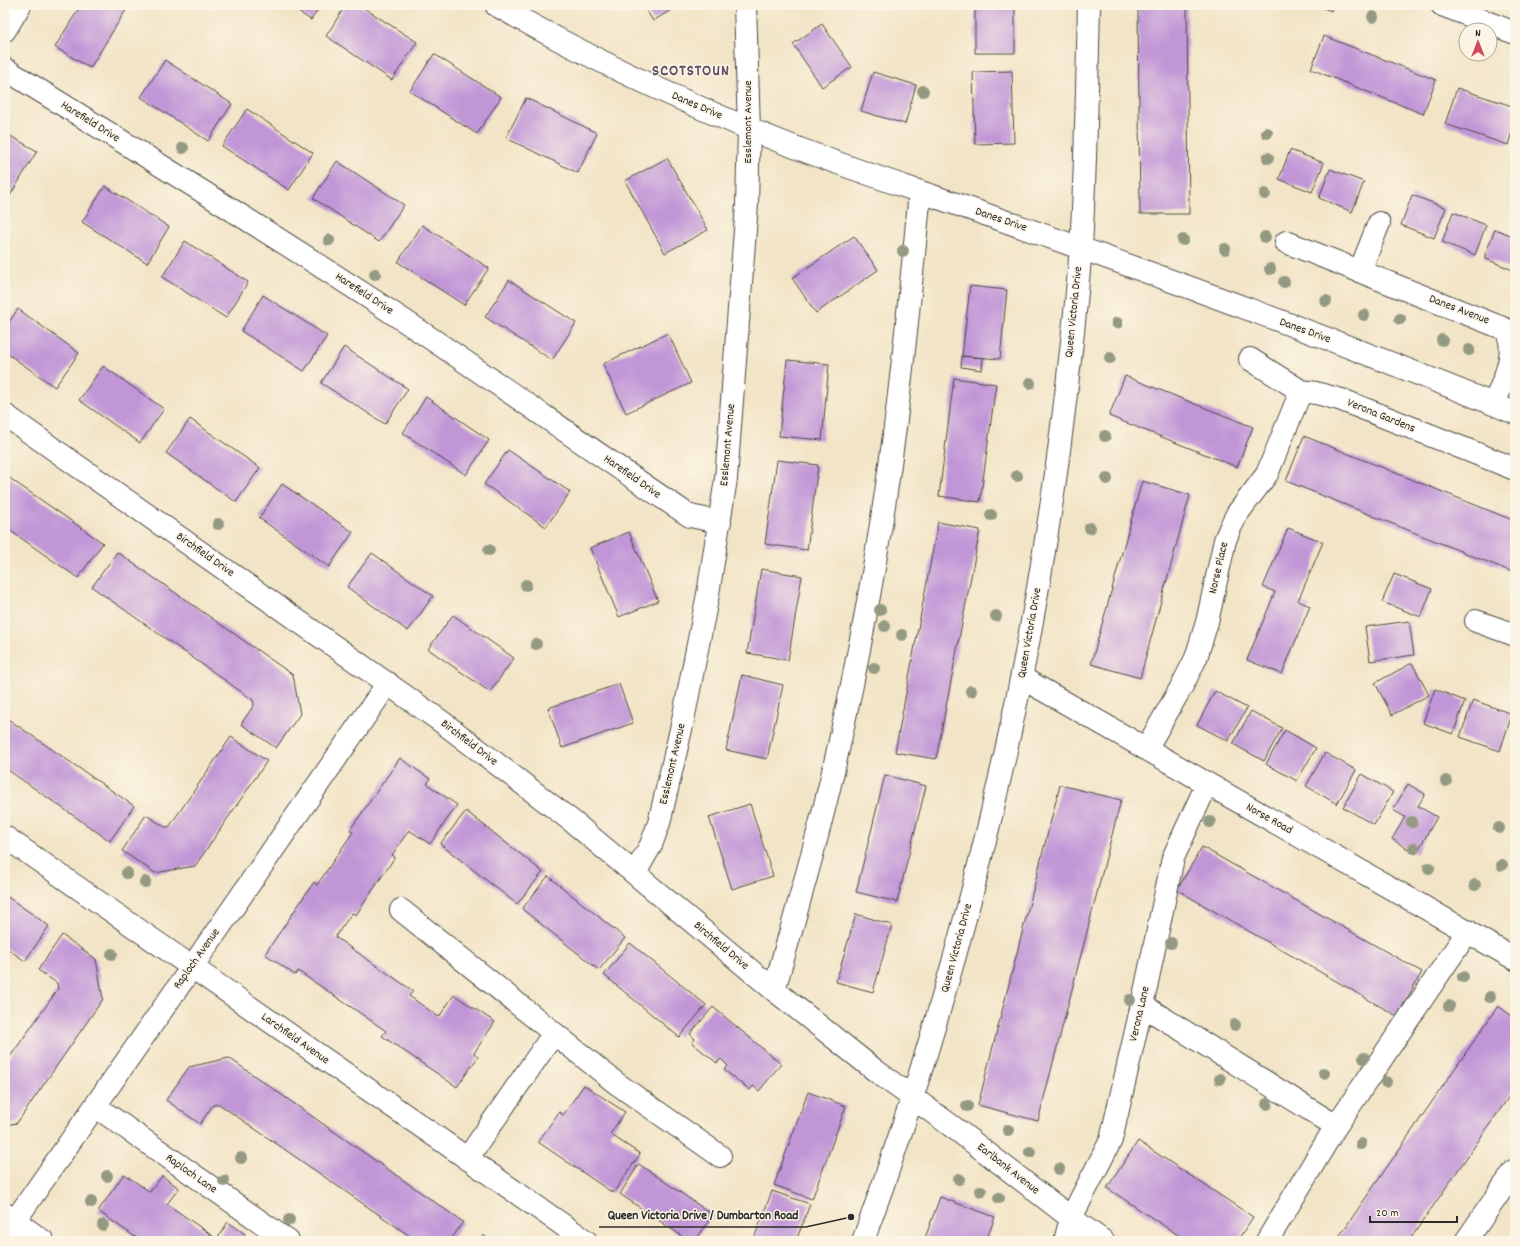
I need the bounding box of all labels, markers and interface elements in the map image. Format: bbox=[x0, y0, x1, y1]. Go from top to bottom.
north arrow bbox=[1458, 22, 1498, 62]
text: N bbox=[1475, 26, 1481, 42]
district label: SCOTSTOUN bbox=[652, 60, 730, 83]
street label: Esslemont Avenue bbox=[740, 81, 757, 163]
street label: Danes Drive bbox=[669, 88, 725, 124]
street label: Harefield Drive bbox=[57, 97, 123, 147]
street label: Danes Drive bbox=[973, 203, 1029, 237]
street label: Queen Victoria Drive bbox=[1061, 265, 1087, 359]
street label: Harefield Drive bbox=[331, 269, 397, 319]
street label: Danes Avenue bbox=[1426, 291, 1492, 329]
street label: Danes Drive bbox=[1277, 314, 1333, 348]
street label: Verona Gardens bbox=[1344, 395, 1418, 437]
street label: Esslemont Avenue bbox=[716, 403, 740, 487]
street label: Harefield Drive bbox=[600, 451, 664, 503]
street label: Birchfield Drive bbox=[172, 529, 238, 581]
street label: Norse Place bbox=[1205, 540, 1233, 596]
street label: Queen Victoria Drive bbox=[1014, 586, 1046, 680]
street label: Birchfield Drive bbox=[437, 716, 501, 770]
street label: Esslemont Avenue bbox=[655, 722, 691, 806]
street label: Norse Road bbox=[1242, 799, 1296, 839]
street label: Queen Victoria Drive bbox=[937, 901, 977, 995]
street label: Birchfield Drive bbox=[690, 918, 752, 974]
street label: Raploch Avenue bbox=[170, 925, 224, 993]
street label: Verona Lane bbox=[1125, 985, 1155, 1043]
street label: Larchfield Avenue bbox=[257, 1009, 333, 1069]
street label: Earlbank Avenue bbox=[973, 1139, 1043, 1199]
street label: Raploch Lane bbox=[162, 1150, 220, 1198]
scale bar bbox=[1370, 1198, 1457, 1224]
callout: Queen Victoria Drive / Dumbarton Road bbox=[599, 1202, 806, 1227]
text: 20 m bbox=[1376, 1205, 1399, 1222]
text: Queen Victoria Drive / Dumbarton Road bbox=[608, 1207, 798, 1226]

